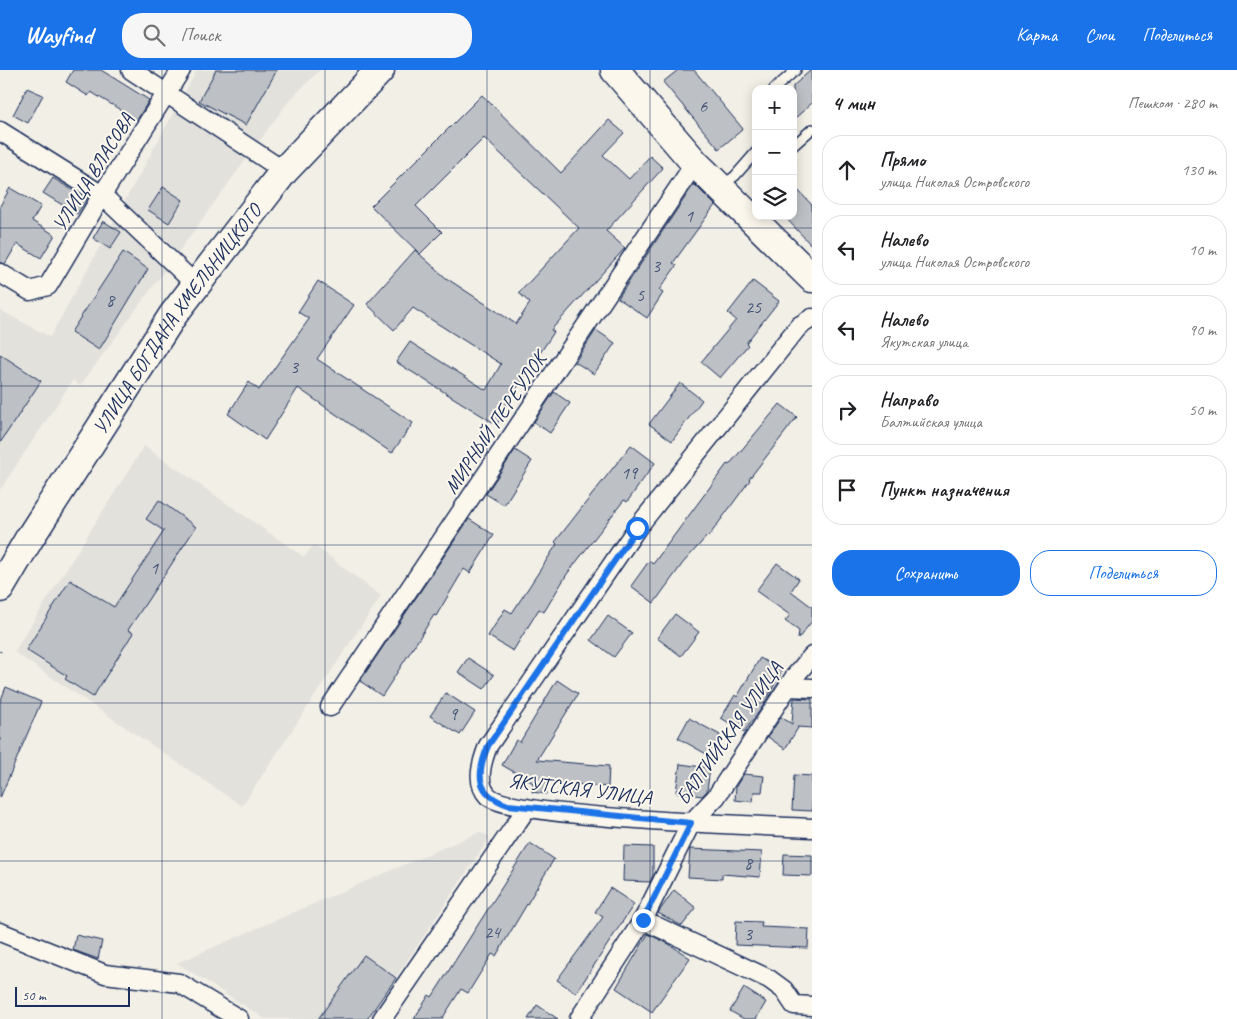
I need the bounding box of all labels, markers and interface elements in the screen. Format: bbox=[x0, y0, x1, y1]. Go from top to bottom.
search box bbox=[122, 13, 472, 58]
text: Wayfind bbox=[25, 20, 92, 50]
icon: search bbox=[140, 21, 168, 49]
text: Поиск bbox=[180, 23, 220, 47]
text: Карта bbox=[1016, 24, 1057, 46]
text: Слои bbox=[1085, 24, 1114, 46]
text: Поделиться bbox=[1142, 24, 1212, 46]
map controls bbox=[752, 85, 797, 220]
button: + bbox=[752, 85, 797, 130]
text: 4 мин bbox=[832, 90, 875, 116]
text: Пешком · 280 m bbox=[1128, 93, 1217, 113]
house number: 6 bbox=[699, 95, 708, 117]
street label: УЛИЦА ВЛАСОВА bbox=[47, 108, 140, 236]
button: − bbox=[752, 130, 797, 175]
text: Прямо bbox=[880, 148, 925, 172]
icon: ahead bbox=[833, 156, 861, 184]
text: 130 m bbox=[1182, 160, 1216, 180]
text: улица Николая Островского bbox=[880, 172, 1029, 192]
button: layers bbox=[752, 175, 797, 220]
street label: УЛИЦА БОГДАНА ХМЕЛЬНИЦКОГО bbox=[87, 197, 268, 439]
house number: 1 bbox=[685, 205, 694, 227]
text: Налево bbox=[880, 228, 928, 252]
icon: left bbox=[833, 236, 861, 264]
text: 10 m bbox=[1189, 240, 1216, 260]
text: улица Николая Островского bbox=[880, 252, 1029, 272]
house number: 3 bbox=[652, 255, 662, 277]
house number: 5 bbox=[636, 284, 645, 306]
house number: 8 bbox=[106, 289, 116, 311]
house number: 25 bbox=[745, 296, 762, 318]
text: Налево bbox=[880, 308, 928, 332]
icon: left bbox=[833, 316, 861, 344]
text: 90 m bbox=[1189, 320, 1216, 340]
text: Якутская улица bbox=[880, 332, 968, 352]
street label: МИРНЫЙ ПЕРЕУЛОК bbox=[439, 344, 554, 498]
house number: 3 bbox=[290, 356, 300, 378]
text: Направо bbox=[880, 388, 938, 412]
icon: right bbox=[833, 396, 861, 424]
text: 50 m bbox=[1189, 400, 1216, 420]
text: Балтийская улица bbox=[880, 412, 982, 432]
house number: 19 bbox=[621, 462, 639, 484]
icon: arrive bbox=[833, 476, 861, 504]
text: Пункт назначения bbox=[880, 478, 1009, 502]
route start bbox=[626, 517, 649, 540]
button: Сохранить bbox=[832, 550, 1020, 596]
button: Поделиться bbox=[1030, 550, 1217, 596]
house number: 1 bbox=[150, 557, 159, 579]
street label: БАЛТИЙСКАЯ УЛИЦА bbox=[670, 656, 788, 809]
house number: 9 bbox=[449, 703, 459, 725]
street label: ЯКУТСКАЯ УЛИЦА bbox=[507, 768, 654, 810]
house number: 8 bbox=[744, 852, 754, 874]
route end bbox=[632, 909, 655, 932]
house number: 24 bbox=[484, 921, 502, 943]
house number: 3 bbox=[744, 923, 754, 945]
scale bar bbox=[15, 984, 130, 1007]
text: 50 m bbox=[22, 987, 46, 1004]

